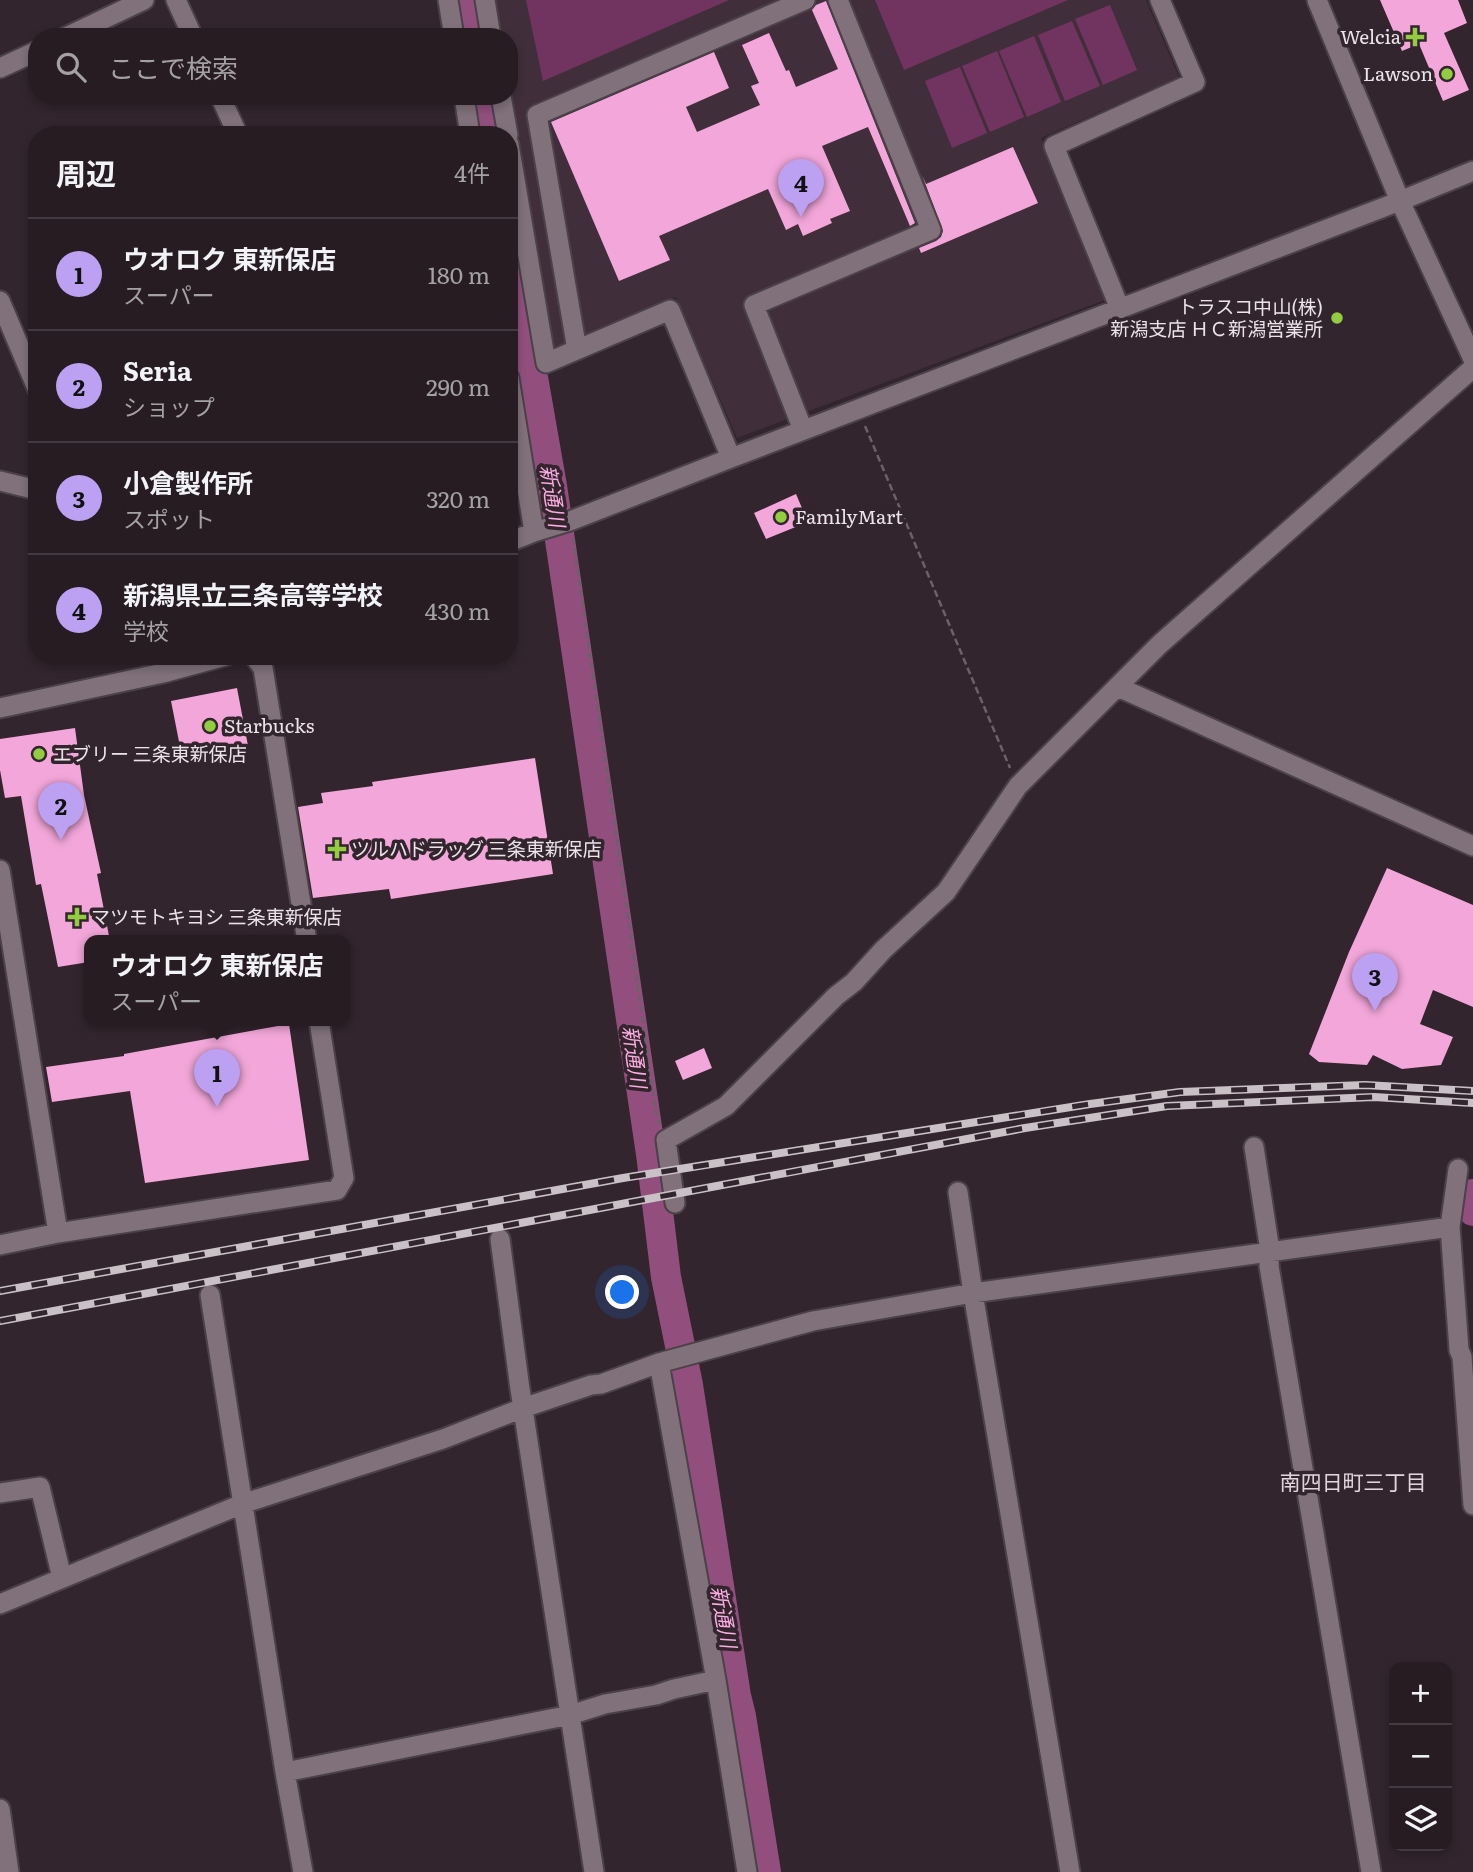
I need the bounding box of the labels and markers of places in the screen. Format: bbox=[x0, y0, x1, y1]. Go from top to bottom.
place label: Welcia bbox=[1340, 22, 1402, 50]
marker: Welcia bbox=[1407, 29, 1423, 45]
place label: Lawson bbox=[1363, 59, 1433, 87]
marker: Lawson bbox=[1439, 66, 1455, 82]
pin: 4 bbox=[778, 159, 824, 217]
place label: トラスコ中山(株) 新潟支店 ＨＣ新潟営業所 bbox=[1110, 292, 1323, 342]
marker: トラスコ中山(株) 新潟支店 ＨＣ新潟営業所 bbox=[1329, 310, 1345, 326]
place label: FamilyMart bbox=[795, 502, 903, 530]
marker: FamilyMart bbox=[773, 509, 789, 525]
place label: Starbucks bbox=[224, 711, 315, 739]
marker: Starbucks bbox=[202, 718, 218, 734]
place label: エブリー 三条東新保店 bbox=[53, 739, 247, 767]
marker: エブリー 三条東新保店 bbox=[31, 746, 47, 762]
pin: 2 bbox=[38, 782, 84, 840]
place label: ツルハドラッグ 三条東新保店 bbox=[351, 834, 602, 862]
marker: ツルハドラッグ 三条東新保店 bbox=[329, 841, 345, 857]
place label: マツモトキヨシ 三条東新保店 bbox=[91, 902, 342, 930]
marker: マツモトキヨシ 三条東新保店 bbox=[69, 909, 85, 925]
pin: 3 bbox=[1352, 953, 1398, 1011]
pin: 1 bbox=[194, 1049, 240, 1107]

